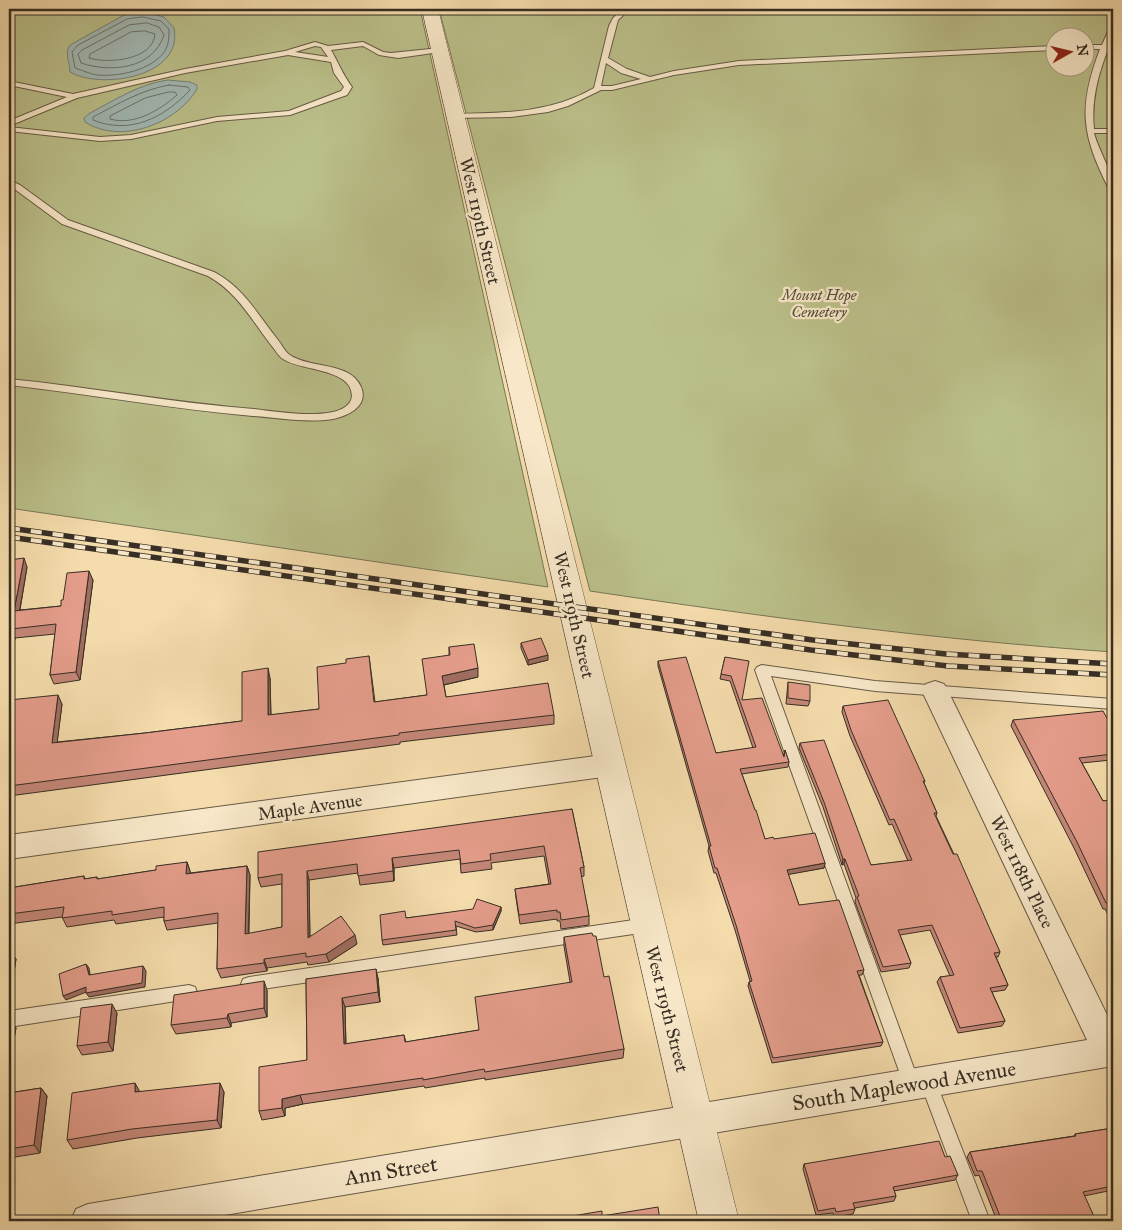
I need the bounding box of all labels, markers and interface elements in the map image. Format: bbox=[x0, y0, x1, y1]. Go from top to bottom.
north arrow bbox=[1044, 28, 1094, 78]
text: N bbox=[1073, 43, 1092, 57]
street label: West 119th Street bbox=[455, 155, 505, 287]
park label: Mount Hope Cemetery bbox=[780, 286, 857, 321]
street label: West 119th Street bbox=[549, 549, 599, 681]
street label: Maple Avenue bbox=[256, 789, 364, 825]
street label: West 118th Place bbox=[985, 812, 1059, 932]
street label: West 119th Street bbox=[641, 944, 693, 1075]
street label: South Maplewood Avenue bbox=[790, 1055, 1018, 1117]
street label: Ann Street bbox=[342, 1151, 440, 1191]

